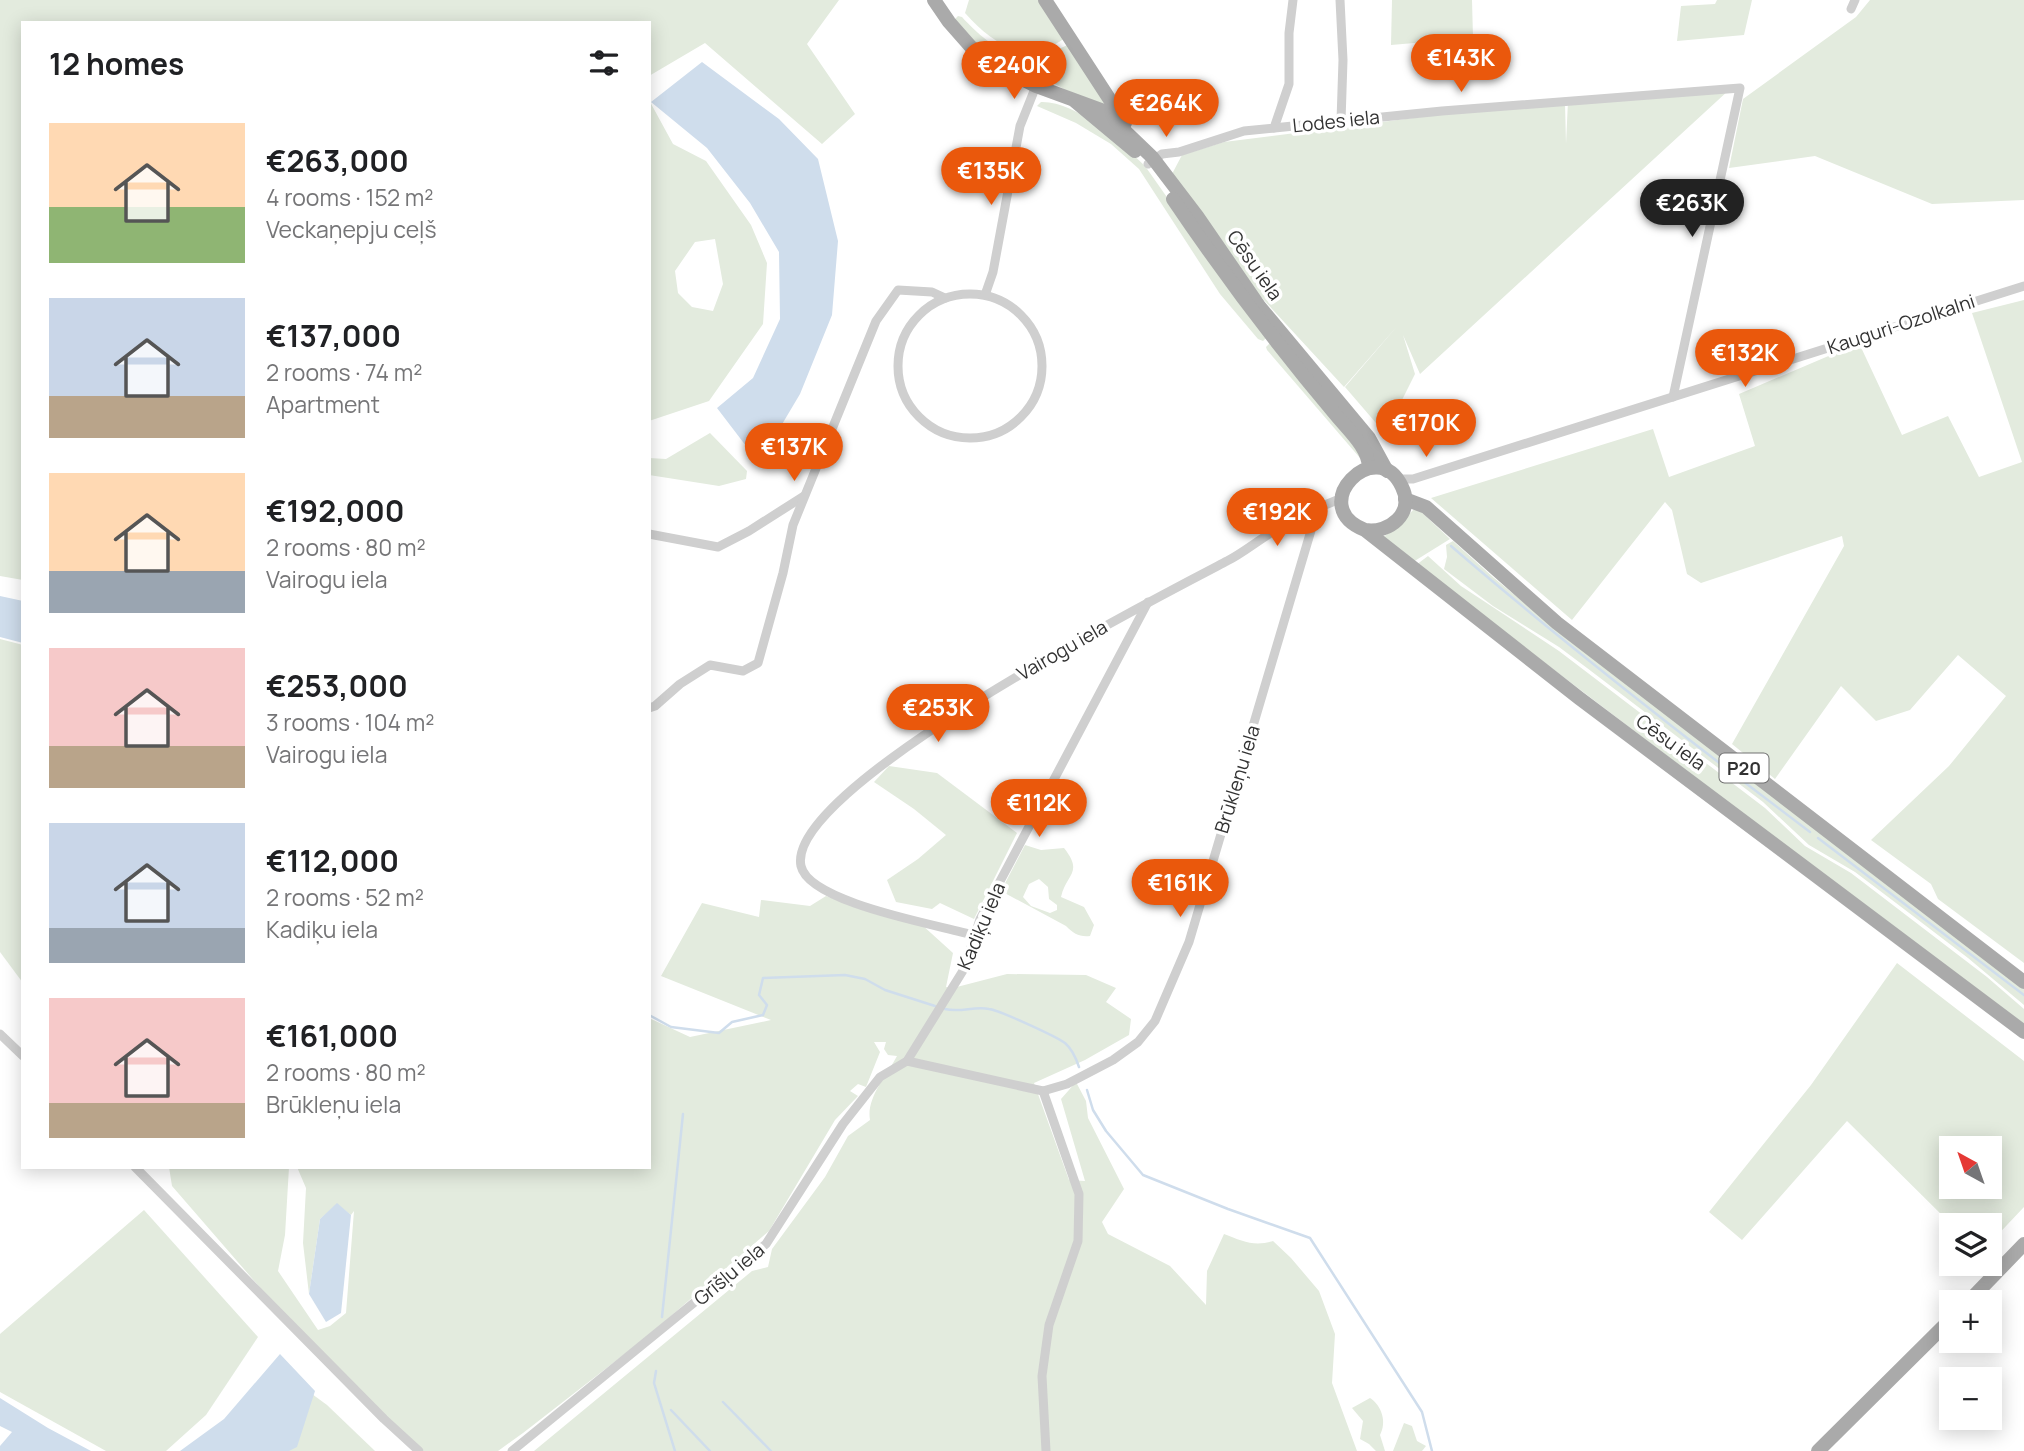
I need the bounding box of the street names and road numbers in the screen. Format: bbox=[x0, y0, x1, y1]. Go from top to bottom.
street label: Lodes iela bbox=[1291, 103, 1381, 139]
street label: Cēsu iela bbox=[1221, 225, 1289, 305]
street label: Kauguri-Ozolkalni bbox=[1824, 288, 1978, 360]
street label: Vairogu iela bbox=[1012, 614, 1112, 686]
street label: Cēsu iela bbox=[1631, 708, 1711, 776]
street label: Brūkleņu iela bbox=[1208, 722, 1266, 836]
road number: P20 bbox=[1720, 754, 1768, 782]
street label: Kadiķu iela bbox=[951, 878, 1011, 974]
street label: Grīšļu iela bbox=[688, 1237, 770, 1311]

